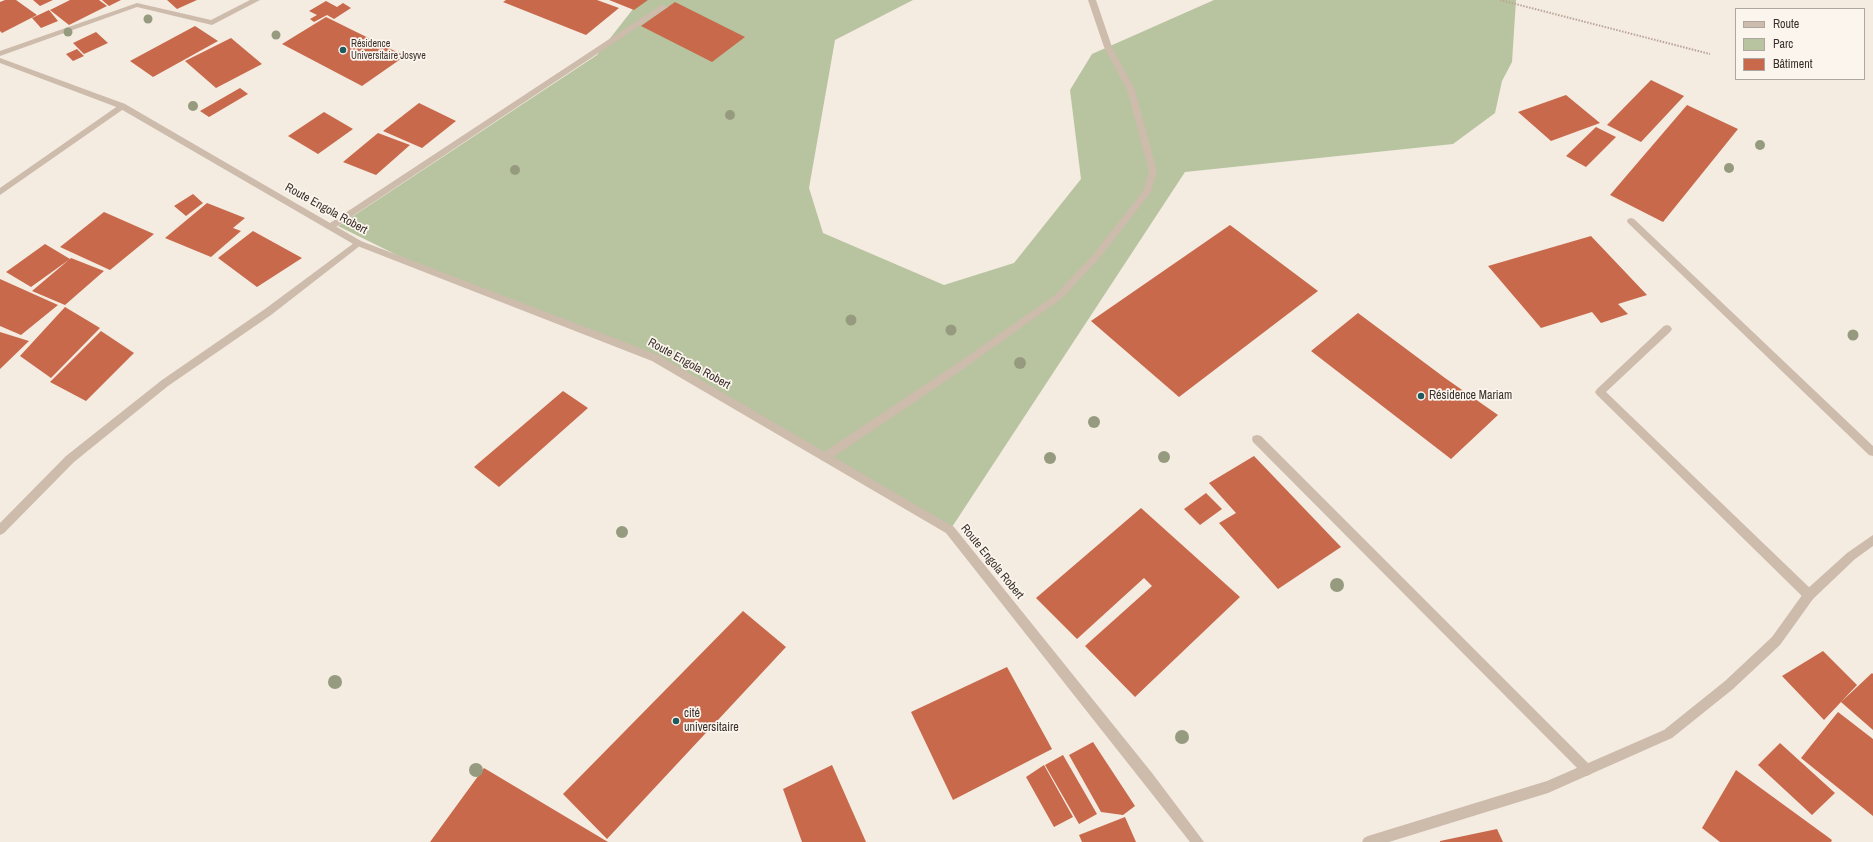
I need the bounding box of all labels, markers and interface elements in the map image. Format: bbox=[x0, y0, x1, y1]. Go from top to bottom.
legend bbox=[1735, 8, 1865, 80]
text: Route bbox=[1773, 16, 1799, 32]
text: Parc bbox=[1773, 36, 1793, 52]
place label: Résidence Universitaire Josyve bbox=[351, 38, 426, 62]
marker: Résidence Universitaire Josyve bbox=[338, 45, 348, 55]
text: Bâtiment bbox=[1773, 56, 1812, 72]
street label: Route Engola Robert bbox=[282, 180, 370, 238]
street label: Route Engola Robert bbox=[645, 335, 733, 393]
place label: Résidence Mariam bbox=[1429, 389, 1512, 403]
marker: Résidence Mariam bbox=[1416, 391, 1426, 401]
street label: Route Engola Robert bbox=[957, 522, 1027, 602]
place label: cité universitaire bbox=[684, 707, 739, 735]
marker: cité universitaire bbox=[671, 716, 681, 726]

